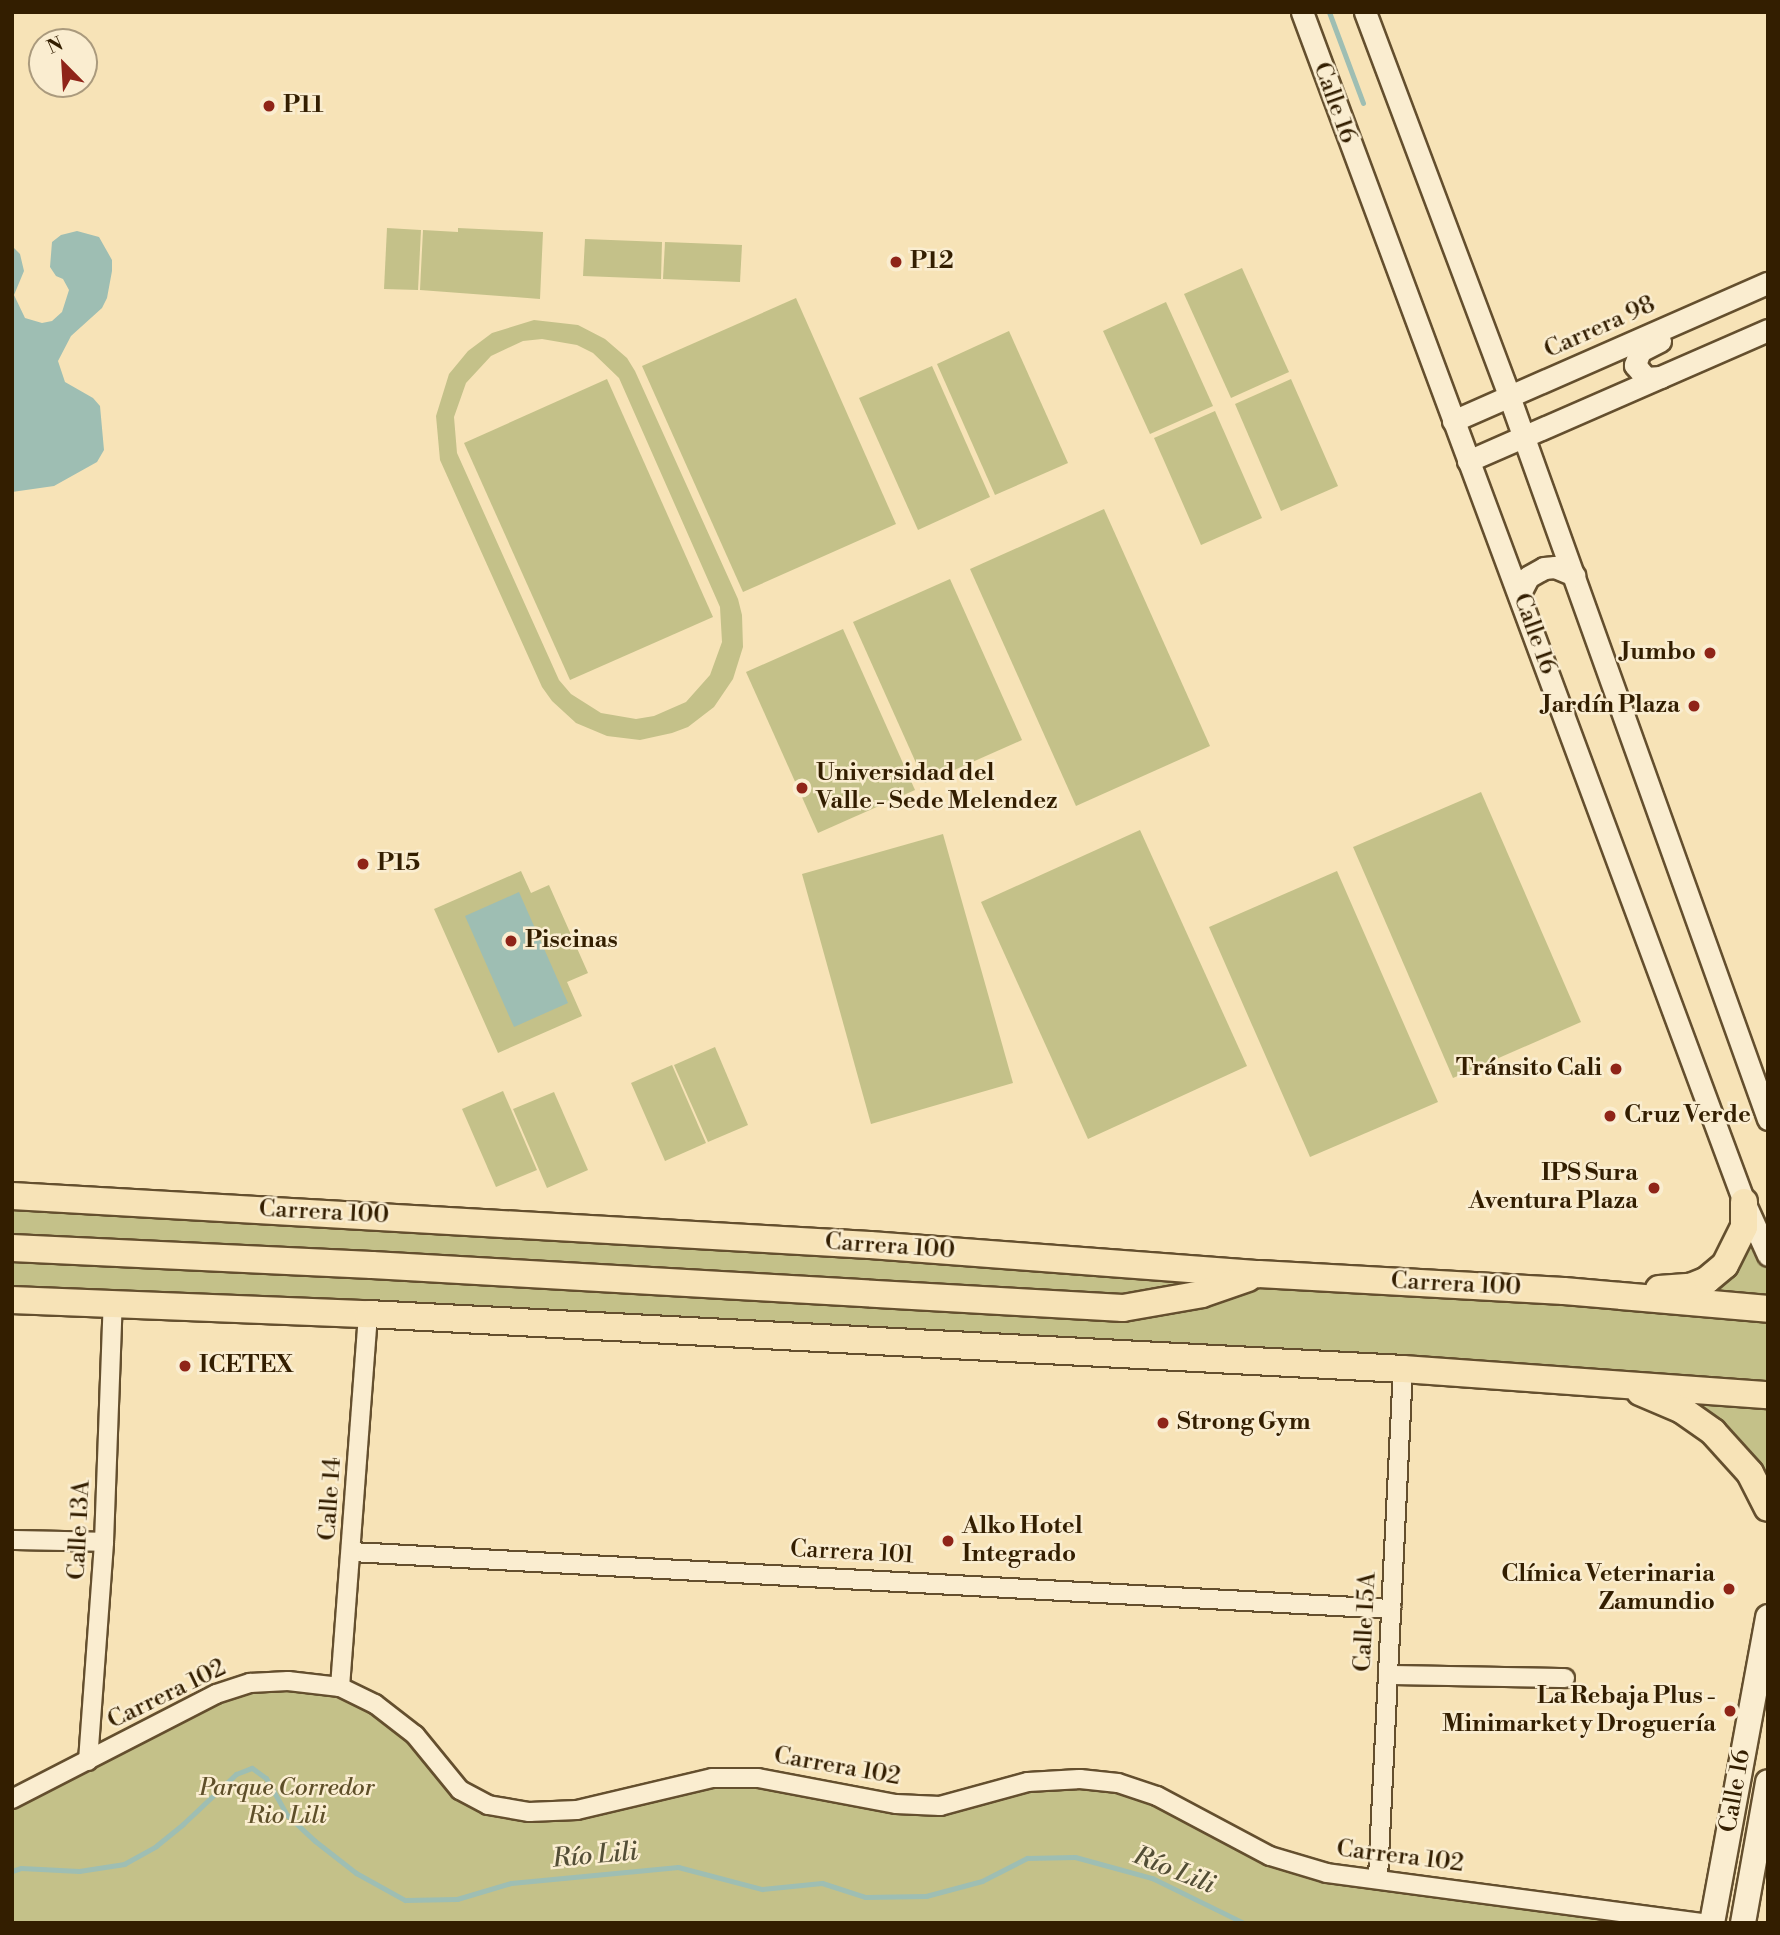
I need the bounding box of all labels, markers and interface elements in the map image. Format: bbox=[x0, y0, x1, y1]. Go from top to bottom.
north arrow bbox=[28, 28, 98, 98]
text: N bbox=[44, 32, 67, 60]
street label: Calle 16 bbox=[1306, 59, 1362, 147]
place label: P11 bbox=[283, 92, 324, 120]
marker: P11 bbox=[261, 98, 277, 114]
place label: P12 bbox=[910, 248, 954, 276]
marker: P12 bbox=[888, 254, 904, 270]
street label: Carrera 98 bbox=[1540, 291, 1660, 365]
street label: Calle 16 bbox=[1506, 590, 1562, 678]
place label: Jumbo bbox=[1621, 639, 1696, 667]
marker: Jumbo bbox=[1702, 645, 1718, 661]
place label: Jardín Plaza bbox=[1542, 692, 1680, 720]
marker: Jardín Plaza bbox=[1686, 698, 1702, 714]
place label: Universidad del Valle - Sede Melendez bbox=[816, 760, 1058, 816]
marker: Universidad del Valle - Sede Melendez bbox=[794, 780, 810, 796]
place label: P15 bbox=[377, 850, 420, 878]
marker: P15 bbox=[355, 856, 371, 872]
place label: Piscinas bbox=[525, 927, 618, 955]
marker: Piscinas bbox=[503, 933, 519, 949]
place label: Tránsito Cali bbox=[1456, 1055, 1602, 1083]
marker: Tránsito Cali bbox=[1608, 1061, 1624, 1077]
place label: Cruz Verde bbox=[1624, 1102, 1751, 1130]
marker: Cruz Verde bbox=[1602, 1108, 1618, 1124]
place label: IPS Sura Aventura Plaza bbox=[1469, 1160, 1638, 1216]
marker: IPS Sura Aventura Plaza bbox=[1644, 1178, 1664, 1198]
street label: Carrera 100 bbox=[258, 1195, 390, 1231]
street label: Carrera 100 bbox=[824, 1228, 956, 1266]
street label: Carrera 100 bbox=[1390, 1267, 1522, 1303]
place label: ICETEX bbox=[199, 1352, 293, 1380]
marker: ICETEX bbox=[177, 1358, 193, 1374]
place label: Strong Gym bbox=[1177, 1409, 1310, 1437]
marker: Strong Gym bbox=[1155, 1415, 1171, 1431]
street label: Calle 14 bbox=[314, 1456, 348, 1542]
street label: Calle 13A bbox=[63, 1479, 97, 1581]
place label: Alko Hotel Integrado bbox=[962, 1513, 1083, 1569]
marker: Alko Hotel Integrado bbox=[940, 1533, 956, 1549]
street label: Carrera 101 bbox=[789, 1535, 915, 1571]
place label: Clínica Veterinaria Zamundio bbox=[1501, 1561, 1715, 1617]
street label: Calle 15A bbox=[1349, 1571, 1383, 1673]
marker: Clínica Veterinaria Zamundio bbox=[1721, 1581, 1737, 1597]
street label: Carrera 102 bbox=[103, 1654, 231, 1736]
place label: La Rebaja Plus - Minimarket y Droguería bbox=[1442, 1683, 1716, 1739]
marker: La Rebaja Plus - Minimarket y Droguería bbox=[1722, 1703, 1738, 1719]
street label: Carrera 102 bbox=[772, 1742, 902, 1792]
street label: Calle 16 bbox=[1715, 1747, 1757, 1835]
park label: Parque Corredor Rio Lili bbox=[199, 1775, 375, 1831]
street label: Carrera 102 bbox=[1335, 1835, 1465, 1879]
water label: Río Lili bbox=[551, 1837, 639, 1875]
water label: Río Lili bbox=[1128, 1841, 1220, 1901]

